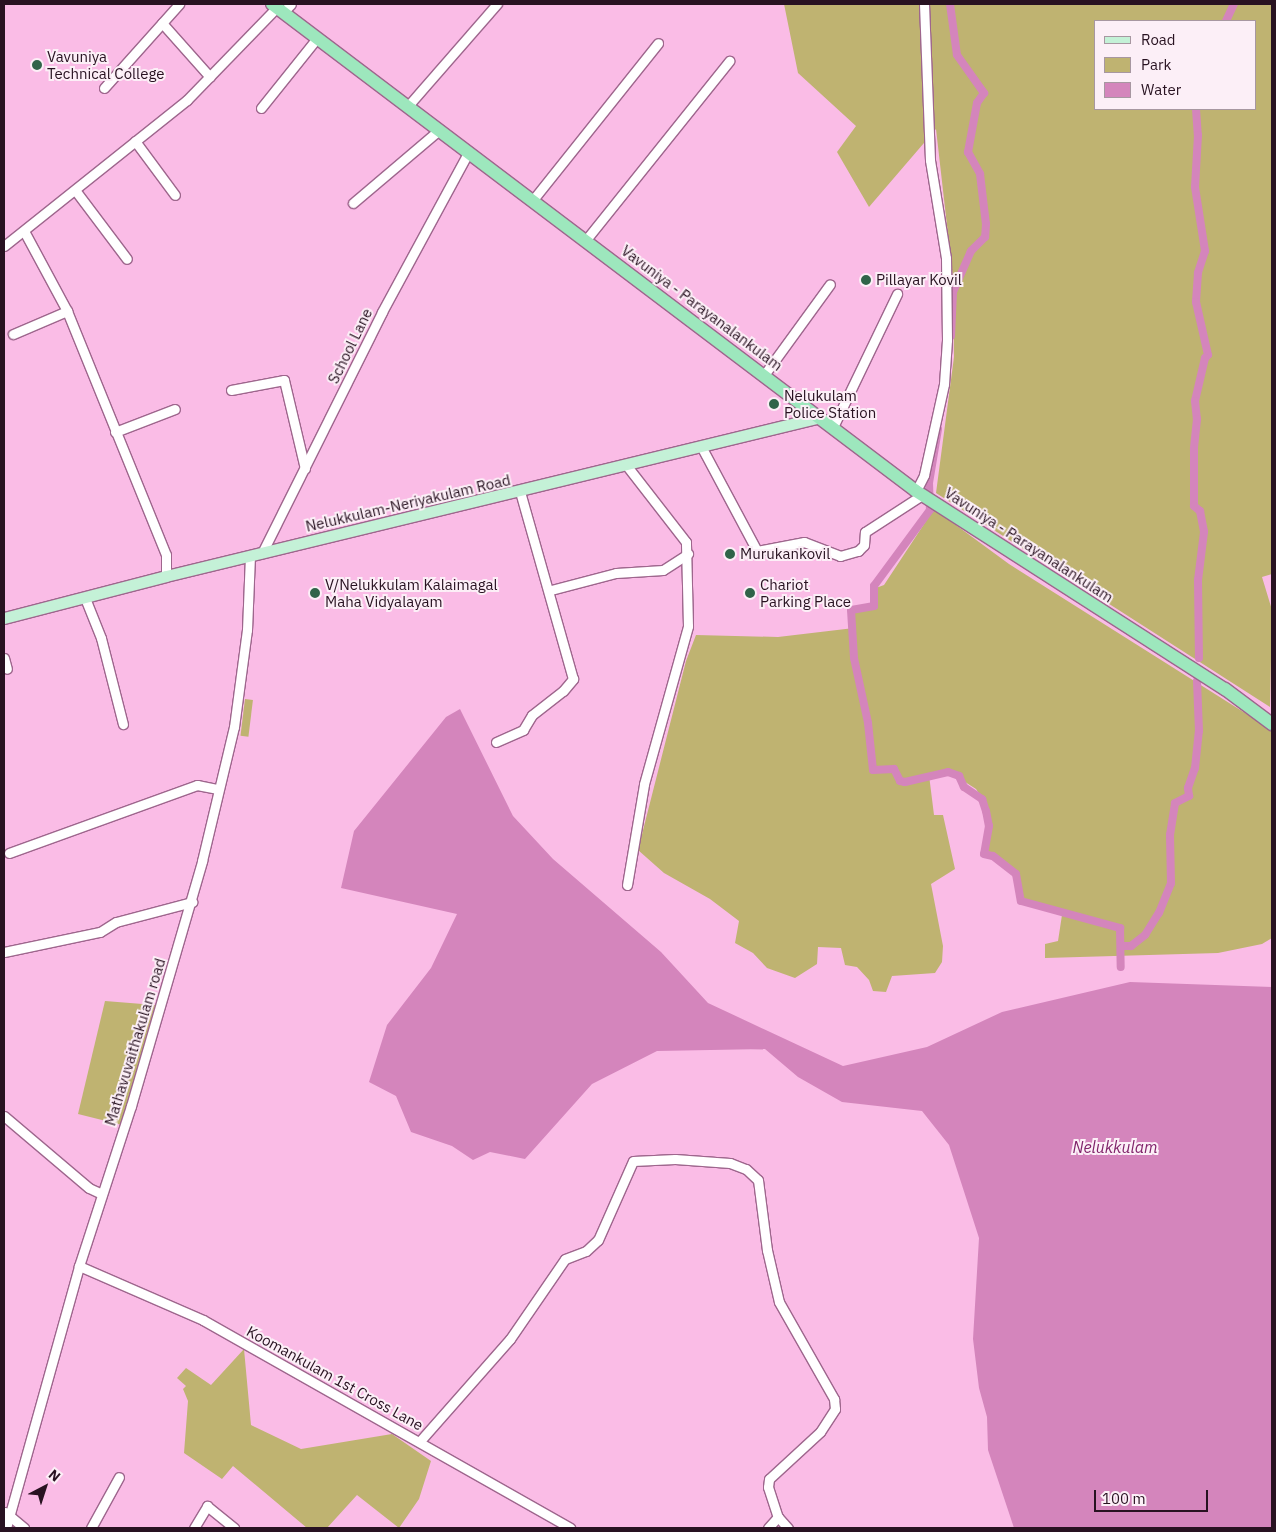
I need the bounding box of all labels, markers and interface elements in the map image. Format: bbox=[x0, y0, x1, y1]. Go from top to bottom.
legend bbox=[1094, 20, 1256, 110]
text: Road bbox=[1141, 30, 1176, 49]
place label: Vavuniya Technical College bbox=[47, 47, 164, 82]
text: Park bbox=[1141, 55, 1171, 74]
marker: Vavuniya Technical College bbox=[31, 59, 43, 71]
text: Water bbox=[1141, 80, 1181, 99]
street label: Vavuniya - Parayanalankulam bbox=[618, 241, 786, 375]
place label: Pillayar Kovil bbox=[876, 271, 962, 289]
marker: Pillayar Kovil bbox=[860, 274, 872, 286]
street label: School Lane bbox=[324, 305, 376, 387]
place label: Nelukulam Police Station bbox=[784, 386, 876, 421]
marker: Nelukulam Police Station bbox=[768, 398, 780, 410]
street label: Nelukkulam-Neriyakulam Road bbox=[304, 471, 512, 535]
street label: Vavuniya - Parayanalankulam bbox=[941, 484, 1117, 606]
place label: Murukankovil bbox=[740, 545, 830, 563]
marker: Murukankovil bbox=[724, 548, 736, 560]
place label: V/Nelukkulam Kalaimagal Maha Vidyalayam bbox=[325, 575, 498, 610]
place label: Chariot Parking Place bbox=[760, 575, 851, 610]
marker: V/Nelukkulam Kalaimagal Maha Vidyalayam bbox=[309, 587, 321, 599]
marker: Chariot Parking Place bbox=[744, 587, 756, 599]
street label: Mathavuvaithakulam road bbox=[101, 956, 169, 1128]
water label: Nelukkulam bbox=[1072, 1137, 1158, 1157]
street label: Koomankulam 1st Cross Lane bbox=[244, 1322, 426, 1434]
north arrow bbox=[20, 1462, 70, 1512]
text: N bbox=[45, 1465, 64, 1486]
scale bar bbox=[1096, 1480, 1210, 1512]
text: 100 m bbox=[1102, 1489, 1146, 1508]

